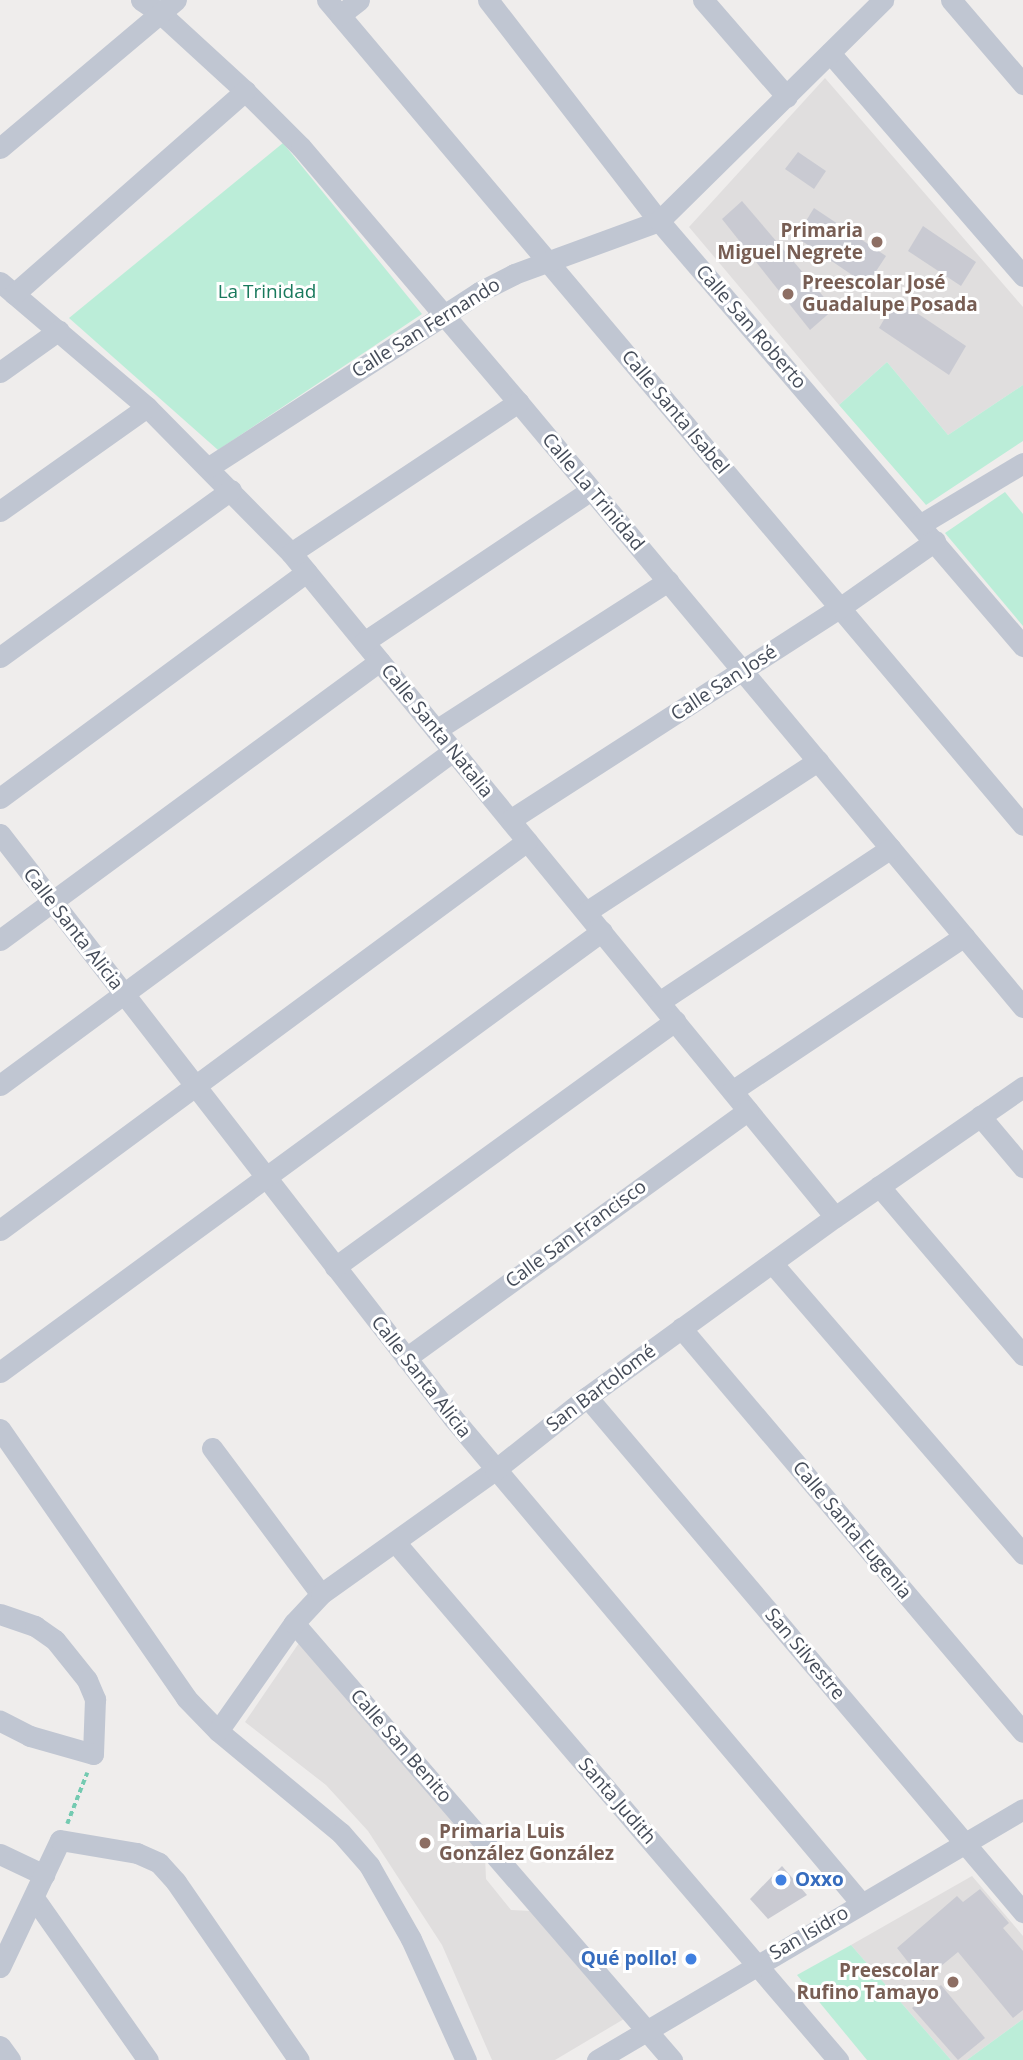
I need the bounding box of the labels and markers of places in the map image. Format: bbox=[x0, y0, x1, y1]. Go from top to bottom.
place label: Primaria Miguel Negrete bbox=[717, 220, 863, 264]
marker: Primaria Miguel Negrete bbox=[869, 234, 885, 250]
place label: Preescolar José Guadalupe Posada bbox=[802, 272, 978, 316]
marker: Preescolar José Guadalupe Posada bbox=[780, 286, 796, 302]
place label: Primaria Luis González González bbox=[439, 1821, 614, 1865]
marker: Primaria Luis González González bbox=[417, 1835, 433, 1851]
place label: Oxxo bbox=[795, 1869, 844, 1891]
marker: Oxxo bbox=[773, 1872, 789, 1888]
place label: Qué pollo! bbox=[581, 1948, 677, 1970]
marker: Qué pollo! bbox=[683, 1951, 699, 1967]
place label: Preescolar Rufino Tamayo bbox=[796, 1960, 939, 2004]
marker: Preescolar Rufino Tamayo bbox=[945, 1974, 961, 1990]

